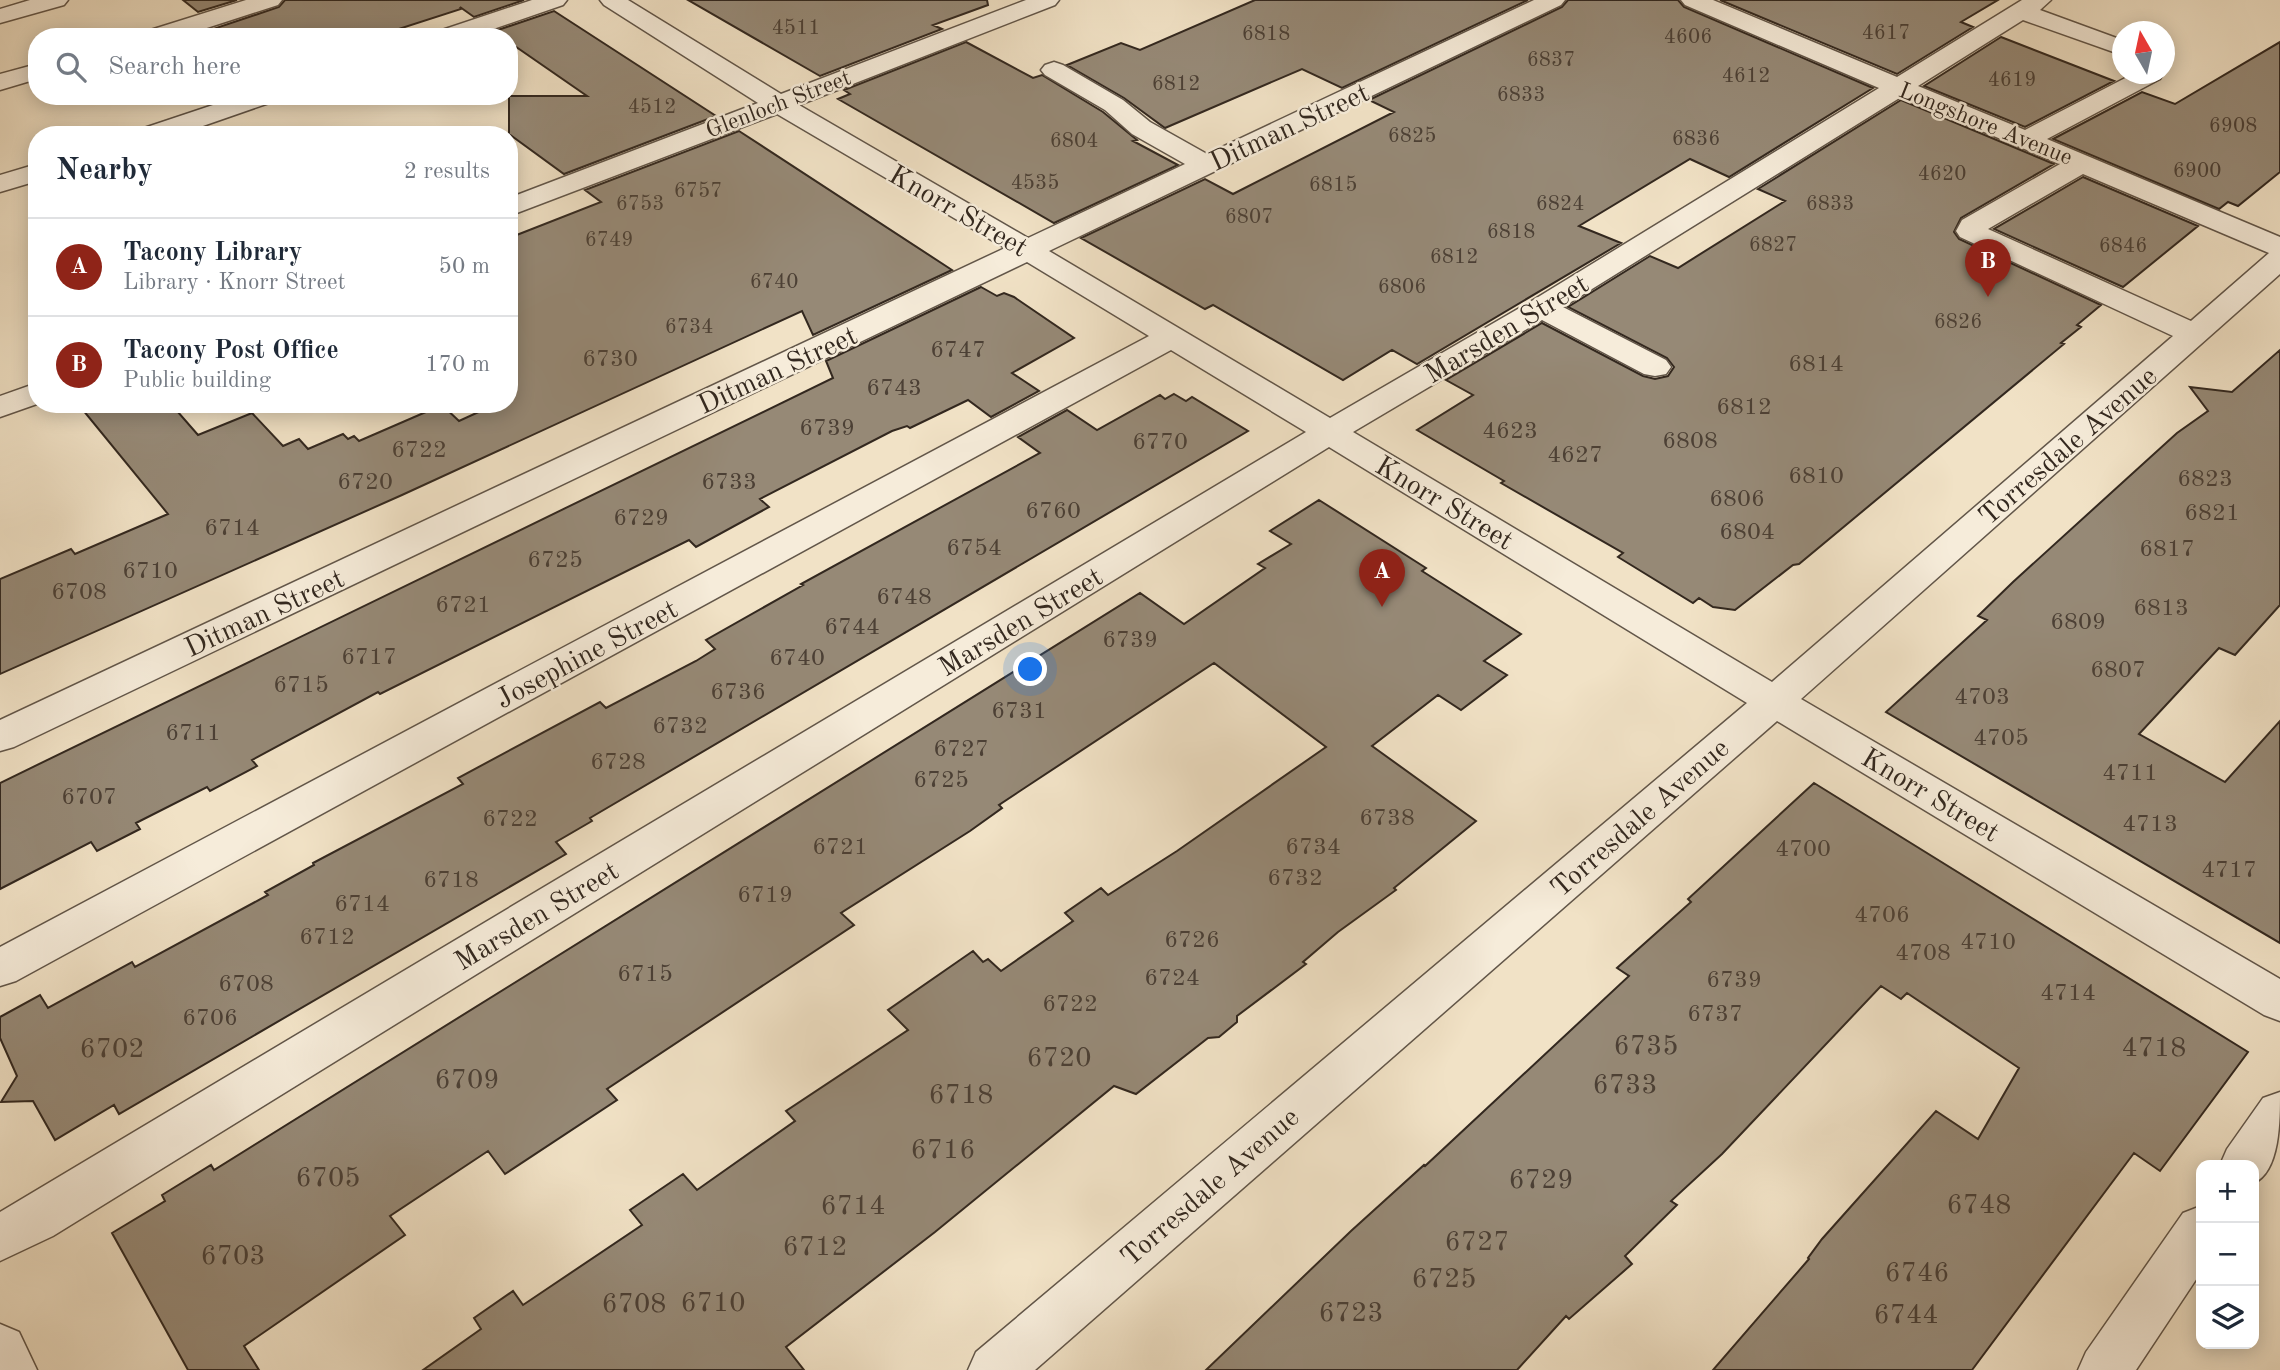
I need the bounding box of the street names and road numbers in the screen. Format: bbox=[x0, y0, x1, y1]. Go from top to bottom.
street label: Glenloch Street bbox=[703, 66, 854, 143]
street label: Longshore Avenue bbox=[1895, 79, 2076, 170]
street label: Ditman Street bbox=[1206, 80, 1374, 178]
street label: Knorr Street bbox=[883, 162, 1032, 264]
street label: Marsden Street bbox=[1421, 271, 1594, 390]
street label: Ditman Street bbox=[694, 323, 862, 421]
street label: Torresdale Avenue bbox=[1975, 363, 2163, 532]
street label: Knorr Street bbox=[1370, 453, 1517, 557]
street label: Marsden Street bbox=[935, 564, 1108, 683]
street label: Ditman Street bbox=[181, 566, 349, 664]
street label: Josephine Street bbox=[492, 596, 683, 715]
street label: Torresdale Avenue bbox=[1547, 735, 1735, 904]
street label: Knorr Street bbox=[1856, 745, 2003, 849]
street label: Marsden Street bbox=[451, 858, 624, 977]
street label: Torresdale Avenue bbox=[1117, 1104, 1305, 1273]

